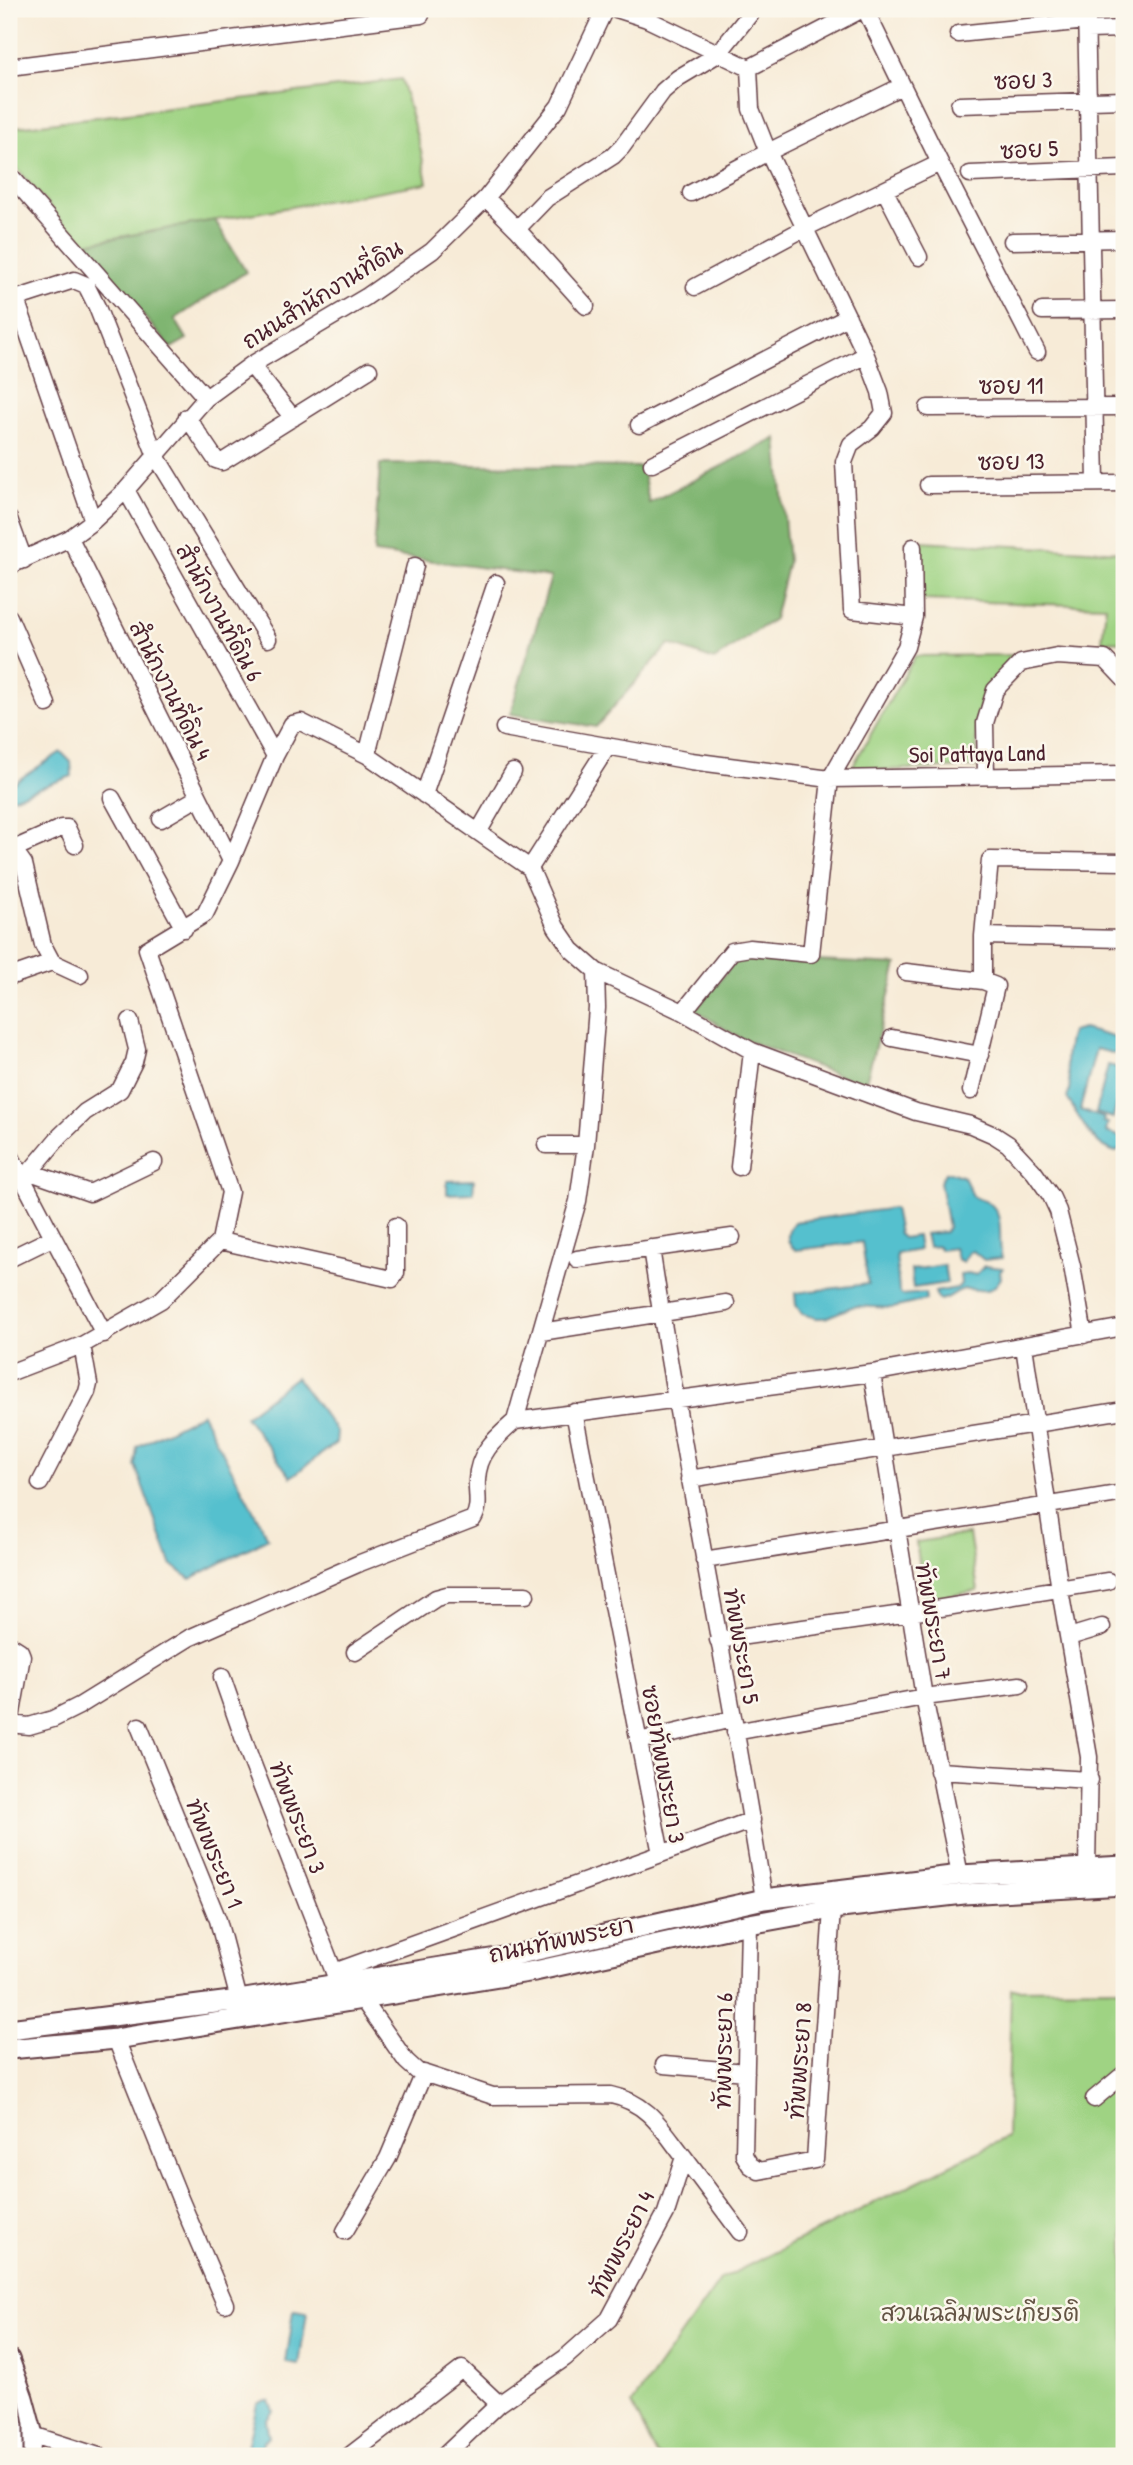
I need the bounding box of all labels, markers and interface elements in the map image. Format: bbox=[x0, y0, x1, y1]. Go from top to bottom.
street label: ซอย 3 bbox=[993, 63, 1053, 97]
street label: ซอย 5 bbox=[999, 132, 1059, 166]
street label: ถนนสำนักงานที่ดิน bbox=[233, 227, 408, 356]
street label: ซอย 11 bbox=[979, 370, 1043, 401]
street label: ซอย 13 bbox=[977, 445, 1045, 477]
street label: สำนักงานที่ดิน 6 bbox=[169, 534, 276, 687]
street label: สำนักงานที่ดิน 4 bbox=[122, 612, 225, 765]
street label: Soi Pattaya Land bbox=[909, 736, 1045, 770]
street label: ทัพพระยา 7 bbox=[908, 1560, 960, 1682]
street label: ทัพพระยา 5 bbox=[717, 1586, 767, 1707]
street label: ซอยทัพพระยา 3 bbox=[635, 1683, 693, 1845]
street label: ทัพพระยา 3 bbox=[262, 1756, 334, 1878]
street label: ทัพพระยา 1 bbox=[179, 1794, 251, 1912]
street label: ถนนทัพพระยา bbox=[486, 1909, 636, 1969]
street label: ทัพพระยา 6 bbox=[706, 1992, 740, 2110]
street label: ทัพพระยา 8 bbox=[779, 2001, 819, 2121]
street label: ทัพพระยา 4 bbox=[581, 2185, 661, 2303]
park label: สวนเฉลิมพระเกียรติ bbox=[881, 2297, 1079, 2328]

